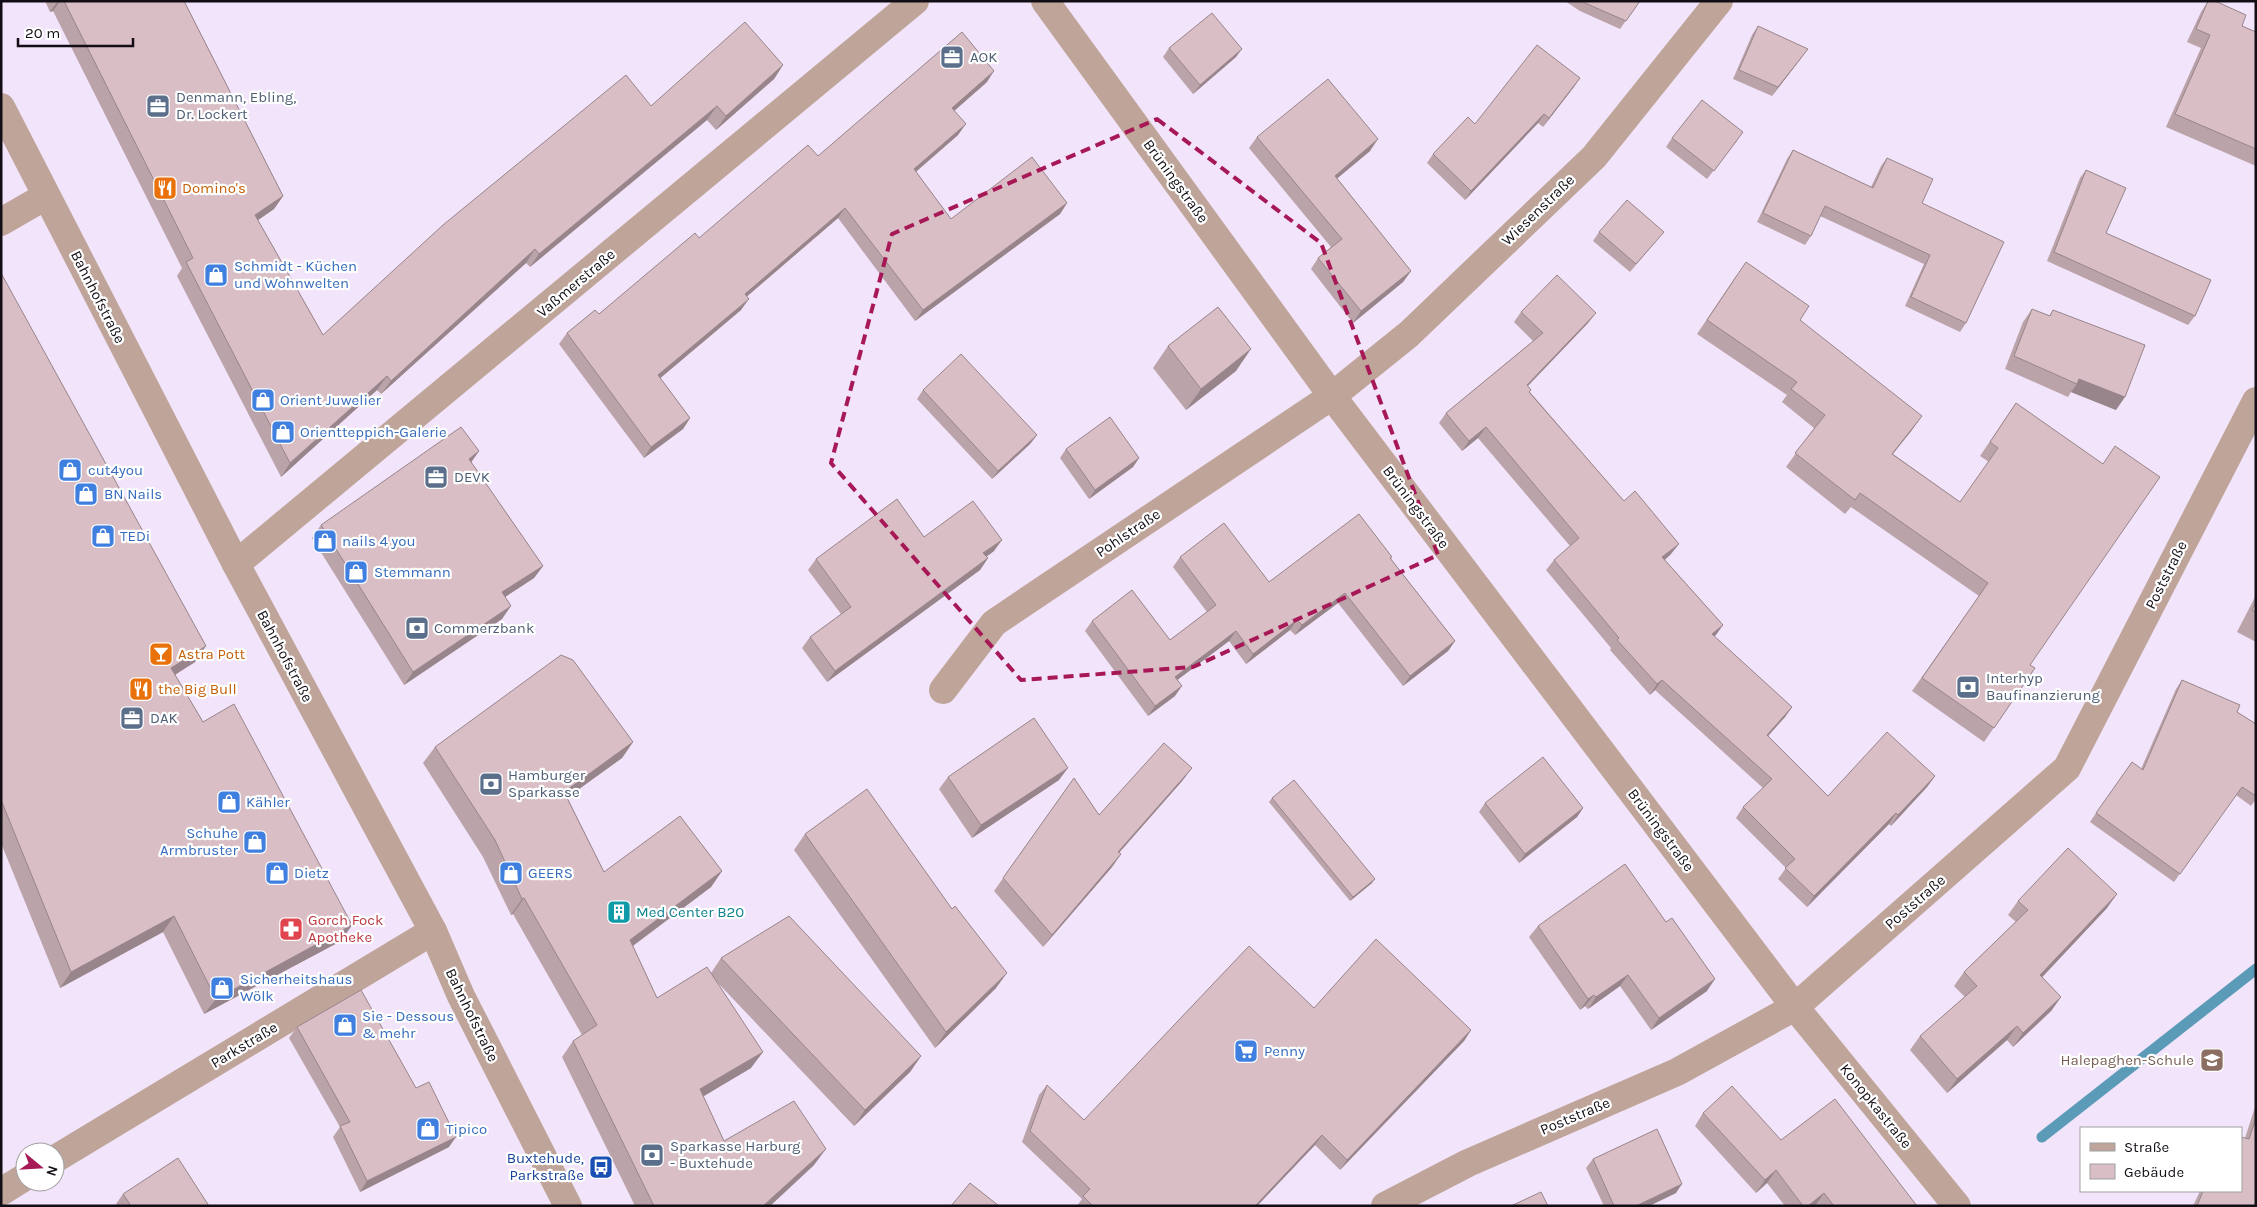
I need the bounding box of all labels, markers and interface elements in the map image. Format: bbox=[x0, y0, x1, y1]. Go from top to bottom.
scale bar bbox=[18, 15, 132, 47]
text: 20 m bbox=[25, 24, 60, 42]
office icon: AOK bbox=[939, 44, 965, 70]
place label: AOK bbox=[970, 48, 997, 66]
place label: Denmann, Ebling, Dr. Lockert bbox=[176, 88, 296, 123]
office icon: Denmann, Ebling, Dr. Lockert bbox=[145, 93, 171, 119]
street label: Brüningstraße bbox=[1140, 136, 1212, 226]
street label: Wiesenstraße bbox=[1498, 171, 1578, 249]
restaurant icon: Domino's bbox=[152, 175, 178, 201]
place label: Domino's bbox=[182, 179, 246, 197]
street label: Vaßmerstraße bbox=[533, 245, 619, 321]
street label: Bahnhofstraße bbox=[67, 248, 129, 346]
place label: Schmidt - Küchen und Wohnwelten bbox=[234, 257, 357, 292]
shop icon: Schmidt - Küchen und Wohnwelten bbox=[203, 262, 229, 288]
shop icon: Orient Juwelier bbox=[250, 387, 276, 413]
place label: Orient Juwelier bbox=[280, 391, 382, 409]
shop icon: Orientteppich-Galerie bbox=[270, 419, 296, 445]
place label: Orientteppich-Galerie bbox=[300, 423, 447, 441]
shop icon: cut4you bbox=[57, 457, 83, 483]
place label: cut4you bbox=[88, 461, 143, 479]
street label: Brüningstraße bbox=[1379, 462, 1453, 552]
office icon: DEVK bbox=[423, 464, 449, 490]
place label: DEVK bbox=[454, 468, 490, 486]
shop icon: BN Nails bbox=[73, 481, 99, 507]
place label: BN Nails bbox=[104, 485, 162, 503]
street label: Pohlstraße bbox=[1092, 505, 1164, 561]
shop icon: TEDi bbox=[90, 523, 116, 549]
place label: TEDi bbox=[120, 527, 150, 545]
shop icon: nails 4 you bbox=[312, 528, 338, 554]
place label: nails 4 you bbox=[342, 532, 416, 550]
street label: Poststraße bbox=[2141, 538, 2191, 612]
shop icon: Stemmann bbox=[343, 559, 369, 585]
place label: Stemmann bbox=[374, 563, 451, 581]
street label: Bahnhofstraße bbox=[253, 607, 317, 705]
bank icon: Commerzbank bbox=[404, 615, 430, 641]
place label: Commerzbank bbox=[434, 619, 534, 637]
bar icon: Astra Pott bbox=[148, 641, 174, 667]
place label: Astra Pott bbox=[178, 645, 246, 663]
place label: Interhyp Baufinanzierung bbox=[1986, 669, 2100, 704]
bank icon: Interhyp Baufinanzierung bbox=[1955, 674, 1981, 700]
restaurant icon: the Big Bull bbox=[128, 676, 154, 702]
place label: the Big Bull bbox=[158, 680, 237, 698]
office icon: DAK bbox=[119, 705, 145, 731]
place label: DAK bbox=[150, 709, 178, 727]
place label: Hamburger Sparkasse bbox=[508, 766, 586, 801]
bank icon: Hamburger Sparkasse bbox=[478, 771, 504, 797]
street label: Brüningstraße bbox=[1624, 785, 1698, 875]
shop icon: Kähler bbox=[216, 789, 242, 815]
place label: Kähler bbox=[246, 793, 290, 811]
place label: Schuhe Armbruster bbox=[160, 824, 239, 859]
shop icon: Schuhe Armbruster bbox=[242, 829, 268, 855]
shop icon: Dietz bbox=[264, 860, 290, 886]
shop icon: GEERS bbox=[498, 860, 524, 886]
place label: Dietz bbox=[294, 864, 329, 882]
place label: GEERS bbox=[528, 864, 573, 882]
street label: Poststraße bbox=[1881, 871, 1949, 933]
building icon: Med Center B20 bbox=[606, 899, 632, 925]
place label: Med Center B20 bbox=[636, 903, 744, 921]
place label: Gorch Fock Apotheke bbox=[308, 911, 383, 946]
pharmacy icon: Gorch Fock Apotheke bbox=[278, 916, 304, 942]
street label: Bahnhofstraße bbox=[442, 965, 502, 1065]
place label: Sicherheitshaus Wölk bbox=[240, 970, 352, 1005]
shop icon: Sicherheitshaus Wölk bbox=[209, 975, 235, 1001]
place label: Sie - Dessous & mehr bbox=[362, 1007, 454, 1042]
shop icon: Sie - Dessous & mehr bbox=[332, 1012, 358, 1038]
street label: Parkstraße bbox=[207, 1018, 281, 1072]
supermarket icon: Penny bbox=[1233, 1038, 1259, 1064]
place label: Penny bbox=[1264, 1042, 1305, 1060]
school or university icon: Halepaghen-Schule bbox=[2199, 1047, 2225, 1073]
place label: Halepaghen-Schule bbox=[2060, 1051, 2194, 1069]
street label: Konopkastraße bbox=[1836, 1060, 1916, 1152]
street label: Poststraße bbox=[1537, 1093, 1613, 1139]
shop icon: Tipico bbox=[415, 1116, 441, 1142]
place label: Tipico bbox=[446, 1120, 487, 1138]
legend bbox=[2080, 1127, 2242, 1192]
place label: Sparkasse Harburg - Buxtehude bbox=[670, 1137, 801, 1172]
text: Straße bbox=[2124, 1138, 2169, 1156]
north arrow bbox=[15, 1142, 65, 1192]
bank icon: Sparkasse Harburg - Buxtehude bbox=[639, 1142, 665, 1168]
place label: Buxtehude, Parkstraße bbox=[507, 1149, 584, 1184]
bus stop icon: Buxtehude, Parkstraße bbox=[588, 1154, 614, 1180]
text: N bbox=[42, 1163, 62, 1178]
text: Gebäude bbox=[2124, 1163, 2184, 1181]

